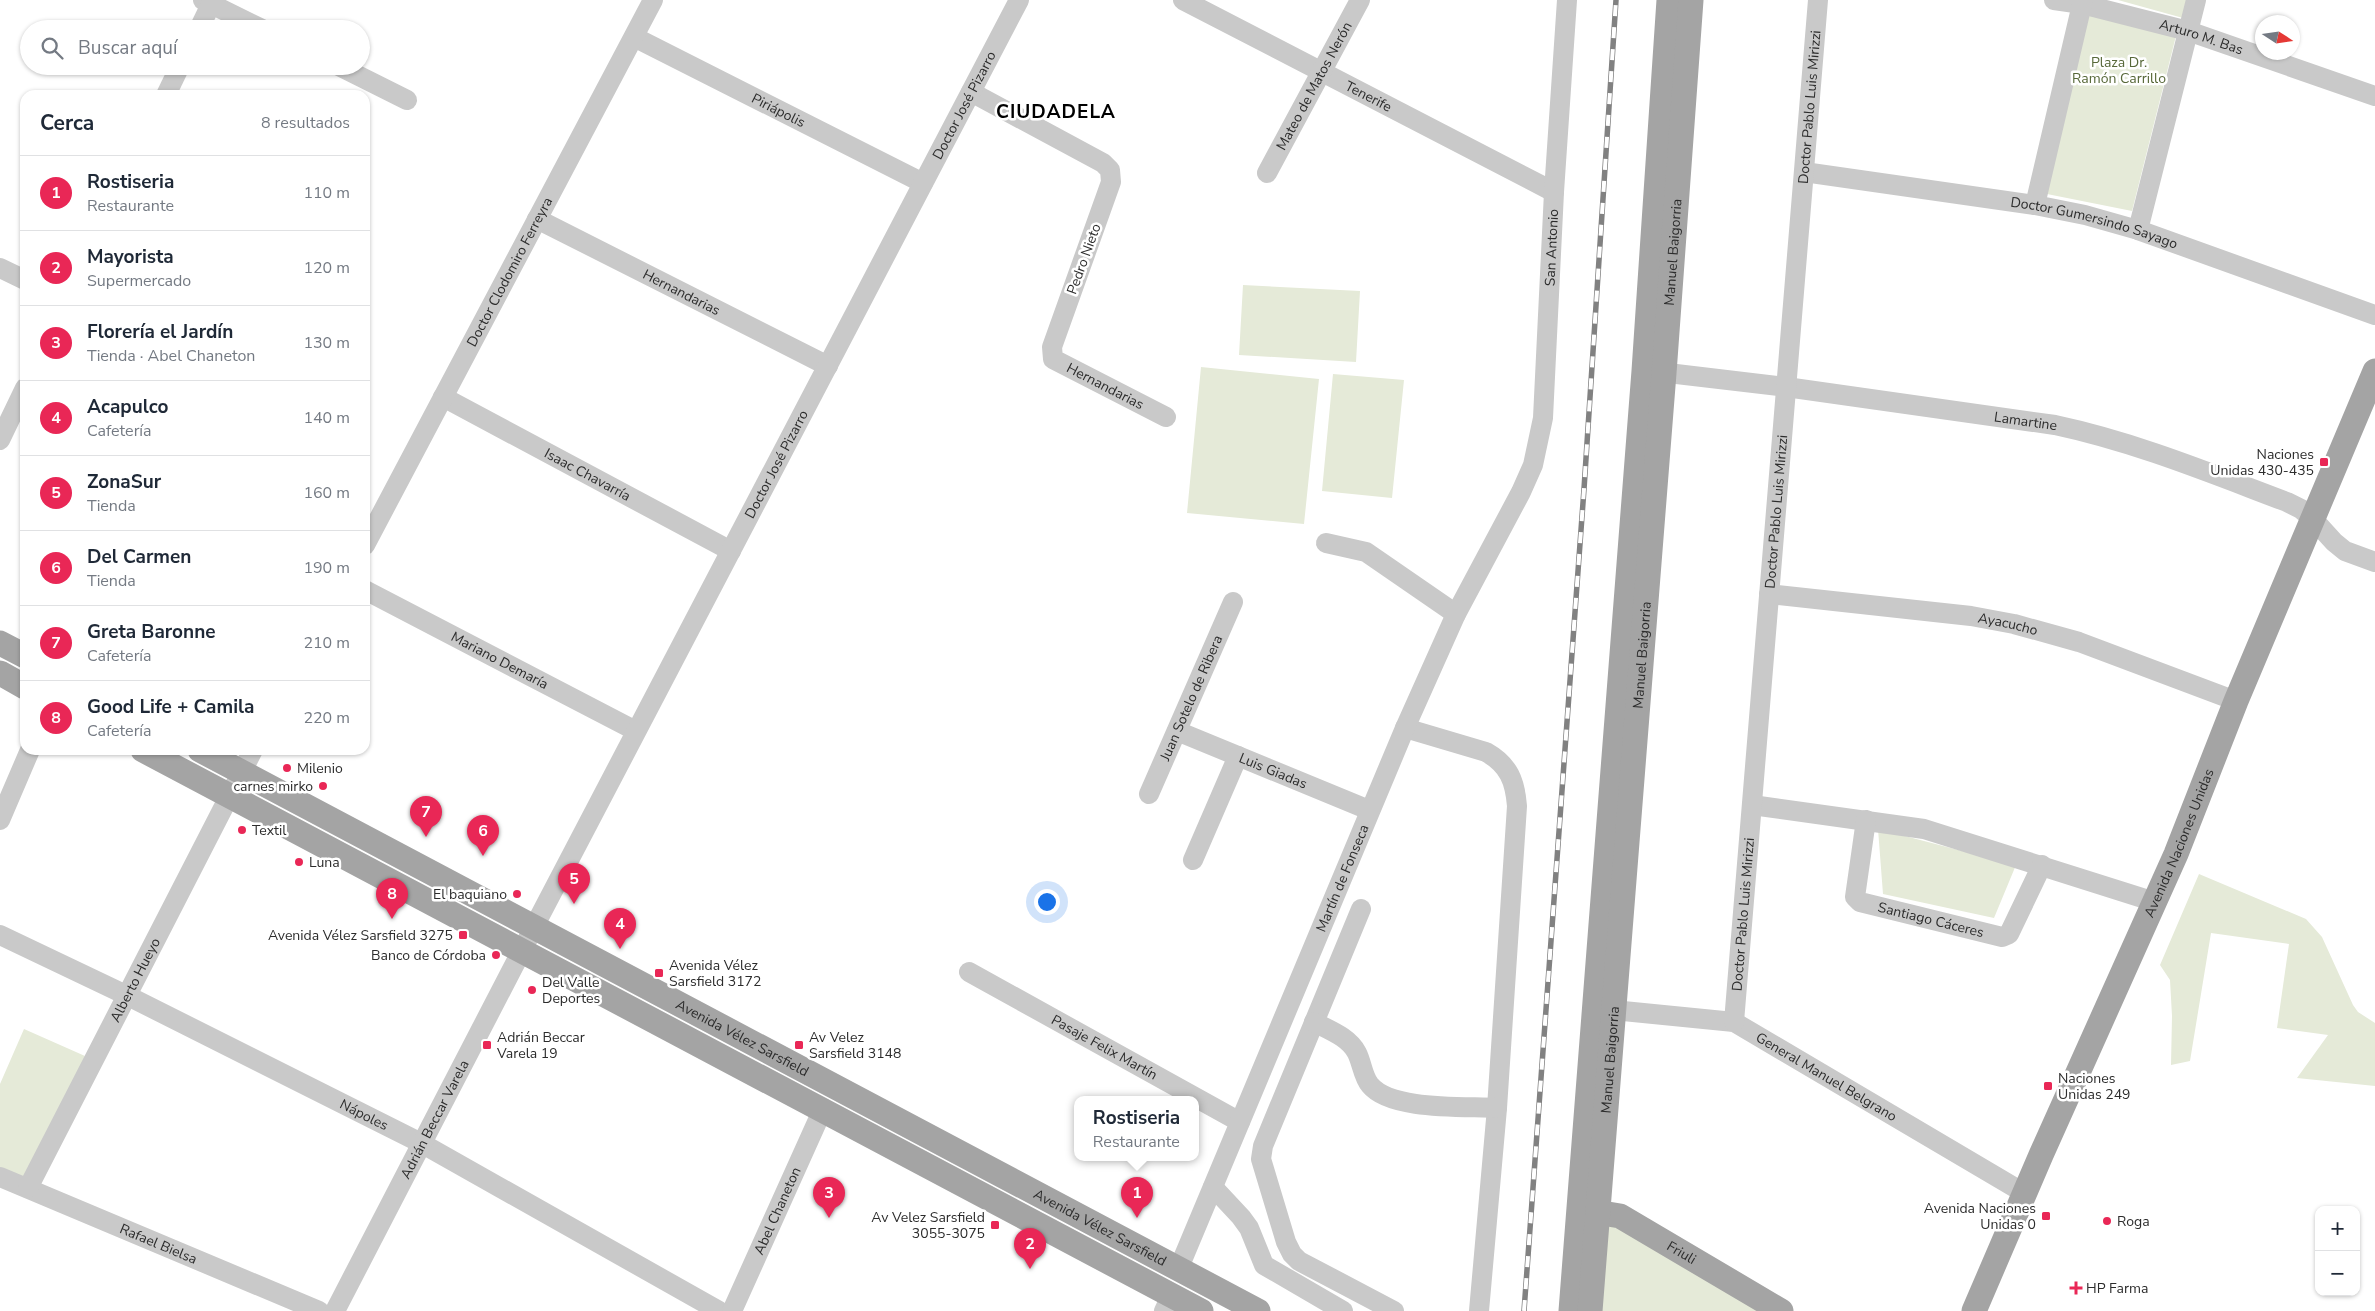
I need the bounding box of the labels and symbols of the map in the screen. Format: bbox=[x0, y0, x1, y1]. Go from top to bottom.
street label: Arturo M. Bas bbox=[2157, 15, 2246, 59]
north arrow bbox=[2255, 15, 2300, 60]
street label: Mateo de Matos Nerón bbox=[1272, 18, 1356, 153]
street label: Doctor Pablo Luis Mirizzi bbox=[1793, 29, 1825, 185]
street label: Doctor José Pizarro bbox=[928, 48, 1000, 163]
park label: Plaza Dr. Ramón Carrillo bbox=[2072, 53, 2166, 88]
street label: Tenerife bbox=[1342, 76, 1395, 116]
street label: Piriápolis bbox=[748, 89, 809, 132]
district label: CIUDADELA bbox=[996, 99, 1116, 125]
street label: Doctor Gumersindo Sayago bbox=[2009, 192, 2181, 253]
street label: Doctor Clodomiro Ferreyra bbox=[462, 194, 557, 350]
street label: Manuel Baigorria bbox=[1659, 198, 1686, 306]
street label: San Antonio bbox=[1540, 208, 1563, 287]
street label: Pedro Nieto bbox=[1062, 221, 1106, 297]
street label: Hernandarias bbox=[640, 265, 724, 320]
street label: Hernandarias bbox=[1063, 358, 1148, 414]
street label: Doctor José Pizarro bbox=[740, 406, 813, 522]
street label: Lamartine bbox=[1993, 407, 2058, 435]
street label: Doctor Pablo Luis Mirizzi bbox=[1760, 434, 1792, 589]
street label: Isaac Chavarría bbox=[541, 444, 634, 505]
place label: Naciones Unidas 430-435 bbox=[2210, 445, 2314, 480]
marker: Naciones Unidas 430-435 bbox=[2318, 456, 2330, 468]
street label: Manuel Baigorria bbox=[1628, 601, 1655, 709]
street label: Ayacucho bbox=[1976, 608, 2040, 640]
street label: Mariano Demaría bbox=[448, 627, 552, 693]
street label: Juan Sotelo de Ribera bbox=[1155, 632, 1227, 765]
street label: Luis Giadas bbox=[1236, 748, 1310, 793]
place label: Milenio bbox=[297, 759, 343, 778]
marker: Milenio bbox=[281, 762, 293, 774]
street label: Avenida Naciones Unidas bbox=[2139, 765, 2218, 920]
place label: carnes mirko bbox=[234, 777, 313, 796]
marker: carnes mirko bbox=[317, 780, 329, 792]
pin: 7 bbox=[410, 796, 442, 837]
pin: 6 bbox=[467, 815, 499, 856]
place label: Textil bbox=[252, 821, 287, 840]
street label: Martín de Fonseca bbox=[1311, 821, 1373, 935]
marker: Textil bbox=[236, 824, 248, 836]
street label: Doctor Pablo Luis Mirizzi bbox=[1727, 837, 1759, 992]
place label: Luna bbox=[309, 853, 340, 872]
marker: Luna bbox=[293, 856, 305, 868]
pin: 5 bbox=[558, 863, 590, 904]
pin: 8 bbox=[376, 878, 408, 919]
place label: El baquiano bbox=[433, 885, 507, 904]
marker: El baquiano bbox=[511, 888, 523, 900]
your location bbox=[1034, 889, 1060, 915]
street label: Santiago Cáceres bbox=[1876, 897, 1986, 942]
pin: 4 bbox=[604, 908, 636, 949]
place label: Avenida Vélez Sarsfield 3275 bbox=[268, 926, 453, 945]
marker: Avenida Vélez Sarsfield 3275 bbox=[457, 929, 469, 941]
street label: Alberto Hueyo bbox=[105, 934, 165, 1025]
place label: Banco de Córdoba bbox=[371, 946, 486, 965]
marker: Banco de Córdoba bbox=[490, 949, 502, 961]
place label: Avenida Vélez Sarsfield 3172 bbox=[669, 956, 761, 991]
marker: Avenida Vélez Sarsfield 3172 bbox=[653, 967, 665, 979]
place label: Del Valle Deportes bbox=[542, 973, 600, 1008]
marker: Del Valle Deportes bbox=[526, 984, 538, 996]
street label: Avenida Vélez Sarsfield bbox=[673, 995, 812, 1081]
street label: Manuel Baigorria bbox=[1596, 1006, 1624, 1114]
street label: Pasaje Felix Martín bbox=[1048, 1010, 1161, 1084]
street label: General Manuel Belgrano bbox=[1752, 1027, 1901, 1126]
place label: Adrián Beccar Varela 19 bbox=[496, 1028, 585, 1063]
place label: Av Velez Sarsfield 3148 bbox=[809, 1028, 901, 1063]
marker: Adrián Beccar Varela 19 bbox=[481, 1039, 493, 1051]
marker: Av Velez Sarsfield 3148 bbox=[793, 1039, 805, 1051]
street label: Adrián Beccar Varela bbox=[396, 1056, 473, 1182]
place label: Naciones Unidas 249 bbox=[2058, 1069, 2131, 1104]
marker: Naciones Unidas 249 bbox=[2042, 1080, 2054, 1092]
street label: Nápoles bbox=[337, 1094, 392, 1135]
street label: Abel Chaneton bbox=[749, 1164, 805, 1258]
pin: 3 bbox=[813, 1177, 845, 1218]
pin: 1 bbox=[1121, 1177, 1153, 1218]
street label: Avenida Vélez Sarsfield bbox=[1030, 1184, 1170, 1270]
place label: Avenida Naciones Unidas 0 bbox=[1924, 1199, 2036, 1234]
place label: Av Velez Sarsfield 3055-3075 bbox=[871, 1208, 985, 1243]
marker: Avenida Naciones Unidas 0 bbox=[2040, 1210, 2052, 1222]
place label: Roga bbox=[2117, 1212, 2150, 1231]
marker: Roga bbox=[2101, 1215, 2113, 1227]
street label: Rafael Bielsa bbox=[117, 1219, 200, 1268]
marker: Av Velez Sarsfield 3055-3075 bbox=[989, 1219, 1001, 1231]
pin: 2 bbox=[1014, 1228, 1046, 1269]
street label: Friuli bbox=[1664, 1236, 1700, 1269]
place label: HP Farma bbox=[2086, 1279, 2148, 1298]
marker: HP Farma bbox=[2070, 1282, 2082, 1294]

